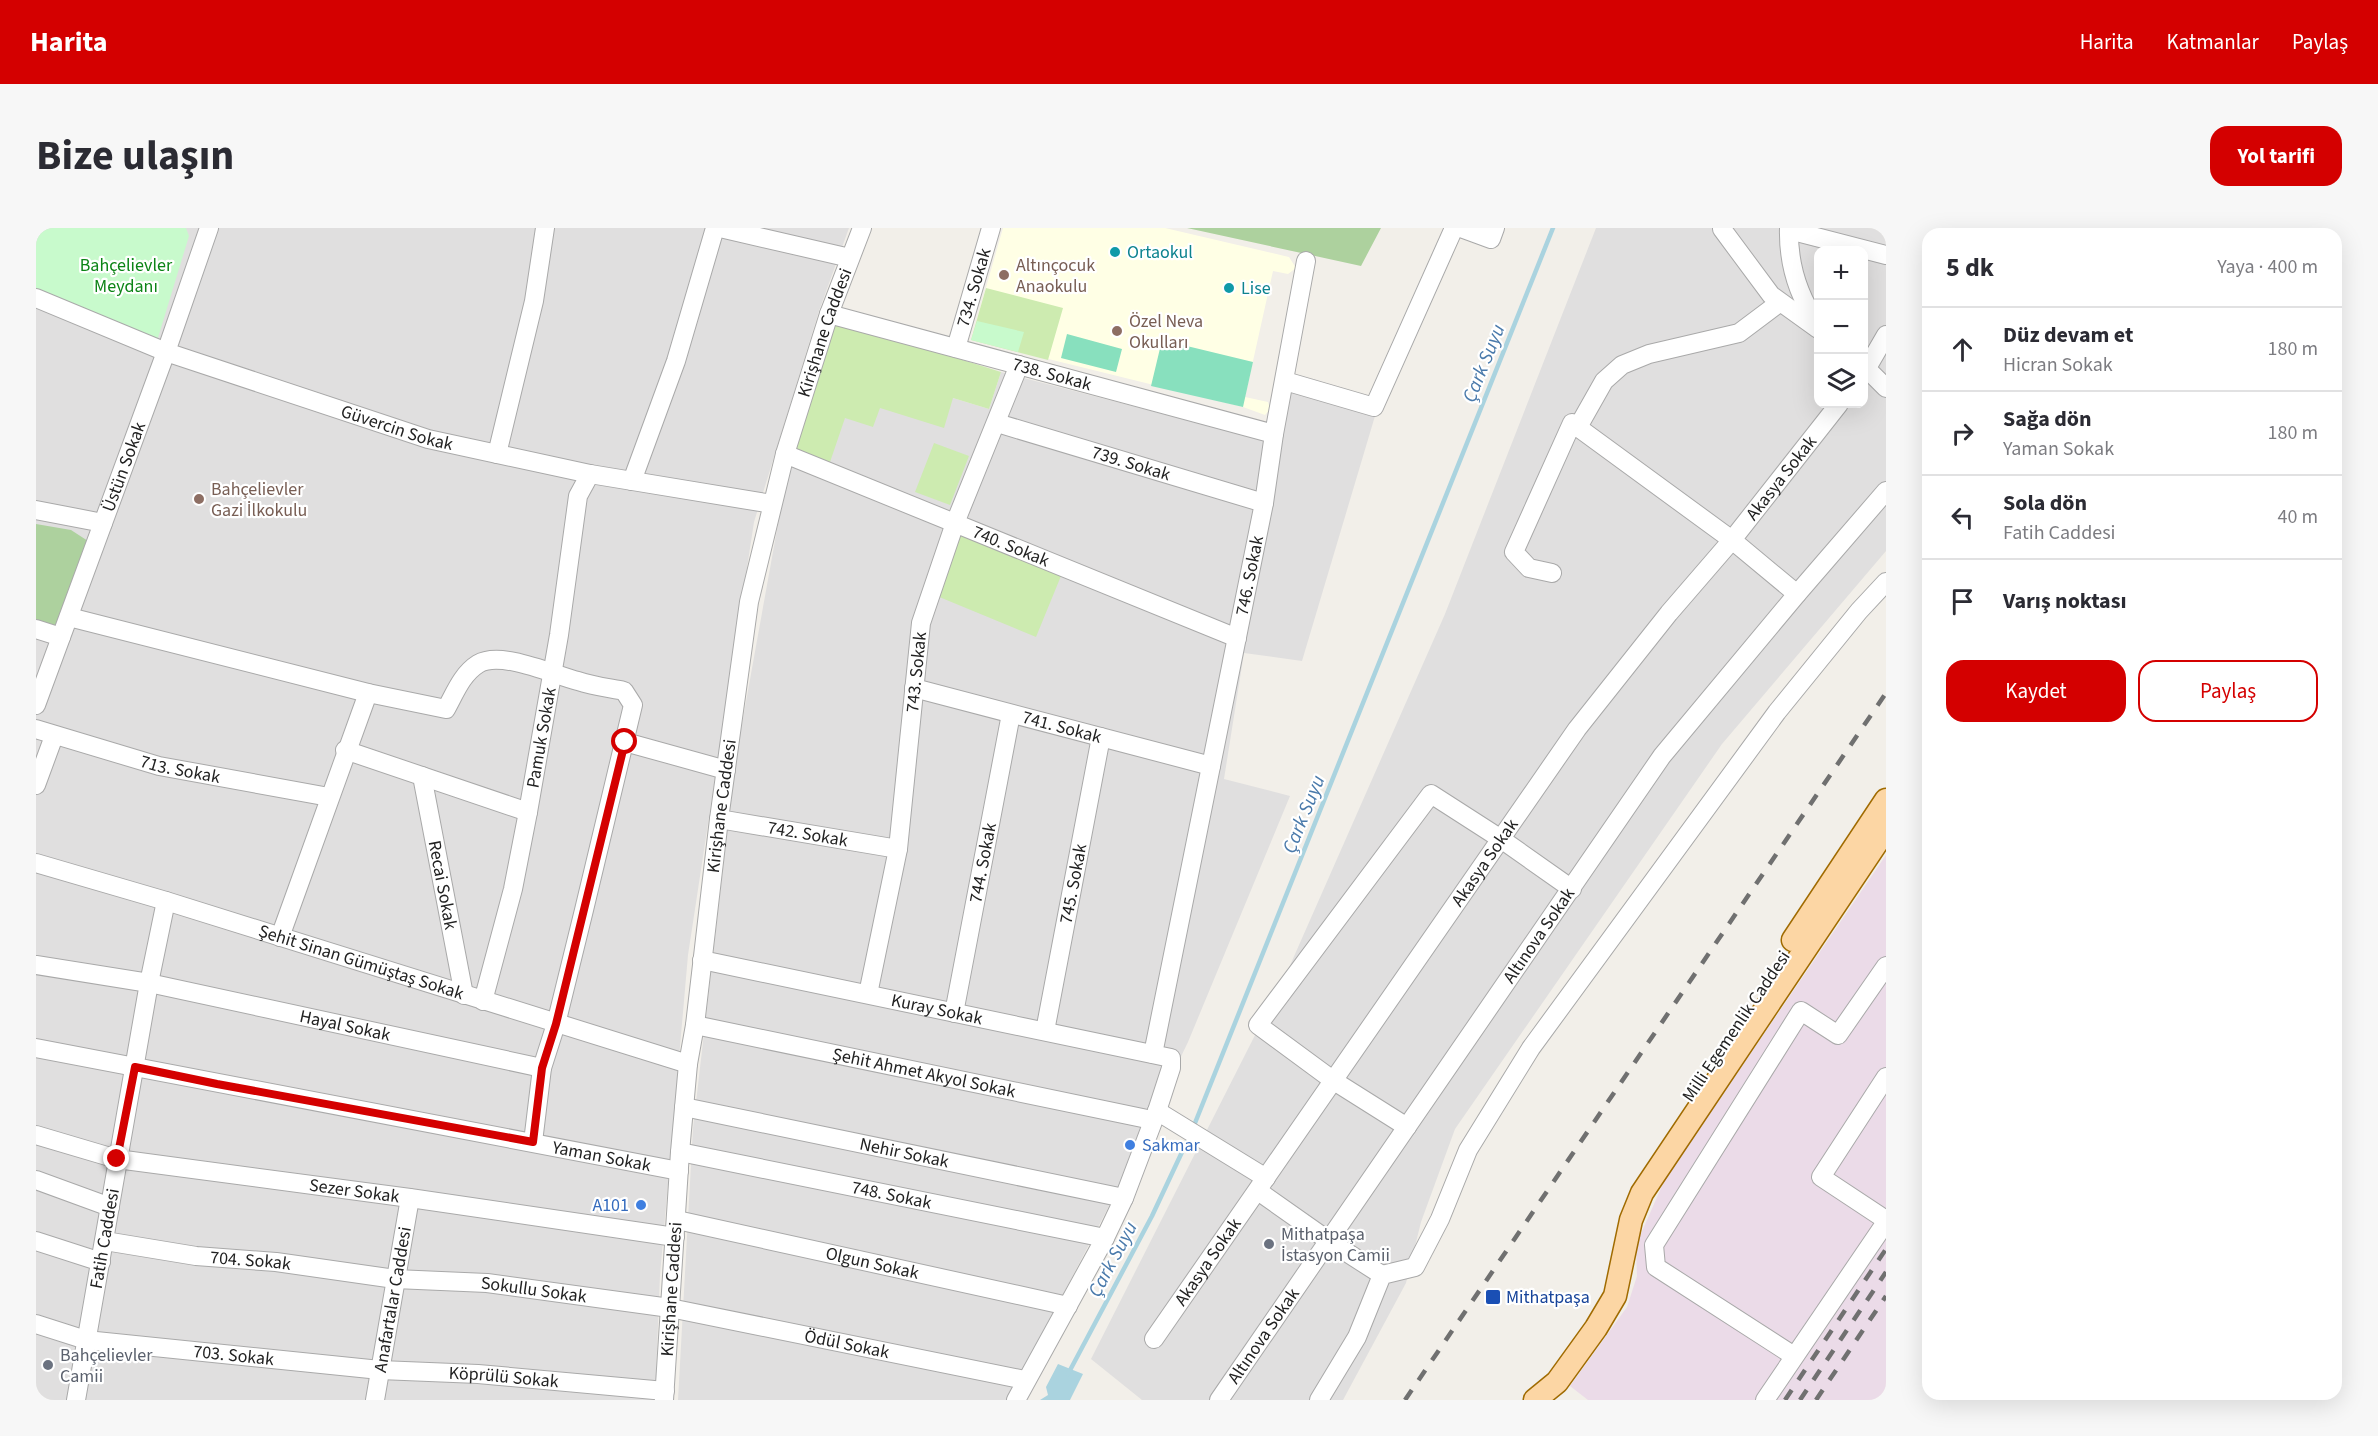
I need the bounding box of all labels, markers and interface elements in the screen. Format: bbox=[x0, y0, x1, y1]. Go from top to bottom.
text: Harita bbox=[30, 22, 107, 62]
text: Harita bbox=[2080, 27, 2134, 57]
text: Katmanlar bbox=[2167, 27, 2259, 57]
text: Paylaş bbox=[2292, 27, 2348, 57]
text: Bize ulaşın bbox=[36, 126, 234, 186]
button: Yol tarifi bbox=[2210, 126, 2342, 186]
place label: Ortaokul bbox=[1127, 240, 1193, 265]
street label: 734. Sokak bbox=[951, 245, 997, 330]
marker: Ortaokul bbox=[1108, 245, 1122, 259]
map controls bbox=[1814, 246, 1868, 408]
button: + bbox=[1814, 246, 1868, 300]
text: 5 dk bbox=[1946, 249, 1994, 286]
park label: Bahçelievler Meydanı bbox=[80, 253, 173, 299]
place label: Altınçocuk Anaokulu bbox=[1016, 253, 1095, 299]
text: Yaya · 400 m bbox=[2217, 253, 2318, 281]
street label: Kirişhane Caddesi bbox=[792, 265, 858, 400]
marker: Altınçocuk Anaokulu bbox=[997, 268, 1011, 282]
place label: Lise bbox=[1241, 276, 1271, 301]
marker: Lise bbox=[1222, 281, 1236, 295]
button: − bbox=[1814, 300, 1868, 354]
place label: Özel Neva Okulları bbox=[1129, 309, 1203, 355]
text: Düz devam et bbox=[2003, 319, 2133, 351]
water label: Çark Suyu bbox=[1456, 320, 1512, 407]
marker: Özel Neva Okulları bbox=[1110, 324, 1124, 338]
icon: ahead bbox=[1946, 333, 1979, 366]
text: 180 m bbox=[2268, 335, 2318, 363]
text: Hicran Sokak bbox=[2003, 351, 2113, 379]
street label: 738. Sokak bbox=[1010, 352, 1094, 397]
button: layers bbox=[1814, 354, 1868, 408]
street label: Güvercin Sokak bbox=[337, 399, 455, 457]
text: Sağa dön bbox=[2003, 403, 2092, 435]
icon: right bbox=[1946, 417, 1979, 450]
street label: Üstün Sokak bbox=[96, 418, 152, 515]
text: 180 m bbox=[2268, 419, 2318, 447]
street label: Akasya Sokak bbox=[1740, 430, 1823, 526]
text: Yaman Sokak bbox=[2003, 435, 2114, 463]
street label: 739. Sokak bbox=[1089, 440, 1173, 487]
place label: Bahçelievler Gazi İlkokulu bbox=[211, 477, 307, 523]
text: Sola dön bbox=[2003, 487, 2087, 519]
marker: Bahçelievler Gazi İlkokulu bbox=[192, 492, 206, 506]
icon: left bbox=[1946, 501, 1979, 534]
text: 40 m bbox=[2278, 503, 2318, 531]
text: Fatih Caddesi bbox=[2003, 519, 2116, 547]
street label: 740. Sokak bbox=[969, 520, 1053, 573]
street label: 746. Sokak bbox=[1230, 533, 1270, 618]
icon: arrive bbox=[1946, 585, 1979, 618]
text: Varış noktası bbox=[2003, 585, 2127, 617]
street label: 743. Sokak bbox=[900, 630, 933, 714]
button: Kaydet bbox=[1946, 660, 2126, 722]
button: Paylaş bbox=[2138, 660, 2318, 722]
street label: Pamuk Sokak bbox=[520, 685, 563, 790]
street label: 741. Sokak bbox=[1019, 705, 1104, 750]
route start bbox=[611, 728, 637, 754]
street label: Kirişhane Caddesi bbox=[701, 738, 743, 874]
street label: 713. Sokak bbox=[137, 749, 222, 790]
water label: Çark Suyu bbox=[1276, 771, 1332, 858]
street label: Akasya Sokak bbox=[1446, 814, 1524, 912]
street label: 742. Sokak bbox=[766, 815, 850, 853]
street label: 744. Sokak bbox=[963, 821, 1003, 905]
street label: Recai Sokak bbox=[422, 838, 463, 932]
street label: 745. Sokak bbox=[1054, 842, 1093, 926]
street label: Altınova Sokak bbox=[1497, 883, 1581, 989]
street label: Şehit Sinan Gümüştaş Sokak bbox=[255, 919, 467, 1006]
street label: Milli Egemenlik Caddesi bbox=[1676, 946, 1796, 1107]
street label: Kuray Sokak bbox=[889, 988, 985, 1031]
street label: Hayal Sokak bbox=[297, 1004, 393, 1048]
street label: Şehit Ahmet Akyol Sokak bbox=[830, 1042, 1018, 1104]
street label: Nehir Sokak bbox=[857, 1132, 951, 1175]
place label: Sakmar bbox=[1142, 1133, 1201, 1158]
street label: Yaman Sokak bbox=[549, 1135, 653, 1178]
marker: Sakmar bbox=[1123, 1138, 1137, 1152]
route end bbox=[103, 1145, 129, 1171]
street label: Sezer Sokak bbox=[308, 1173, 401, 1210]
street label: 748. Sokak bbox=[849, 1175, 934, 1216]
street label: Fatih Caddesi bbox=[84, 1186, 126, 1291]
place label: A101 bbox=[592, 1193, 629, 1218]
marker: A101 bbox=[634, 1198, 648, 1212]
street label: Akasya Sokak bbox=[1169, 1213, 1247, 1311]
water label: Çark Suyu bbox=[1081, 1217, 1145, 1302]
street label: Kirişhane Caddesi bbox=[655, 1221, 688, 1357]
place label: Mithatpaşa İstasyon Camii bbox=[1281, 1222, 1390, 1268]
street label: Anafartalar Caddesi bbox=[368, 1225, 418, 1374]
marker: Mithatpaşa İstasyon Camii bbox=[1262, 1237, 1276, 1251]
street label: Olgun Sokak bbox=[823, 1241, 921, 1286]
street label: 704. Sokak bbox=[209, 1245, 293, 1277]
street label: Sokullu Sokak bbox=[480, 1271, 588, 1309]
street label: Altınova Sokak bbox=[1222, 1283, 1306, 1389]
place label: Mithatpaşa bbox=[1506, 1285, 1590, 1310]
marker: Mithatpaşa bbox=[1484, 1288, 1502, 1306]
street label: Ödül Sokak bbox=[802, 1324, 892, 1365]
street label: 703. Sokak bbox=[192, 1339, 275, 1372]
place label: Bahçelievler Camii bbox=[60, 1343, 153, 1389]
marker: Bahçelievler Camii bbox=[41, 1358, 55, 1372]
street label: Köprülü Sokak bbox=[448, 1361, 560, 1394]

